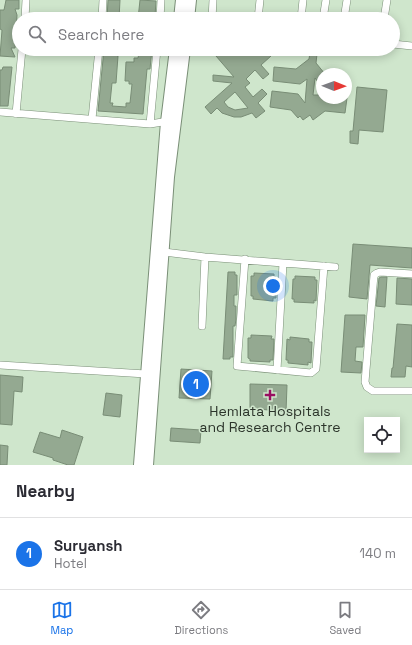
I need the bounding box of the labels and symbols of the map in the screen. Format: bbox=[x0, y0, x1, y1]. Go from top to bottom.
north arrow bbox=[316, 68, 352, 104]
your location bbox=[263, 276, 283, 296]
pin: 1 bbox=[183, 369, 209, 399]
marker: Hemlata Hospitals and Research Centre bbox=[264, 389, 276, 401]
place label: Hemlata Hospitals and Research Centre bbox=[199, 402, 341, 436]

